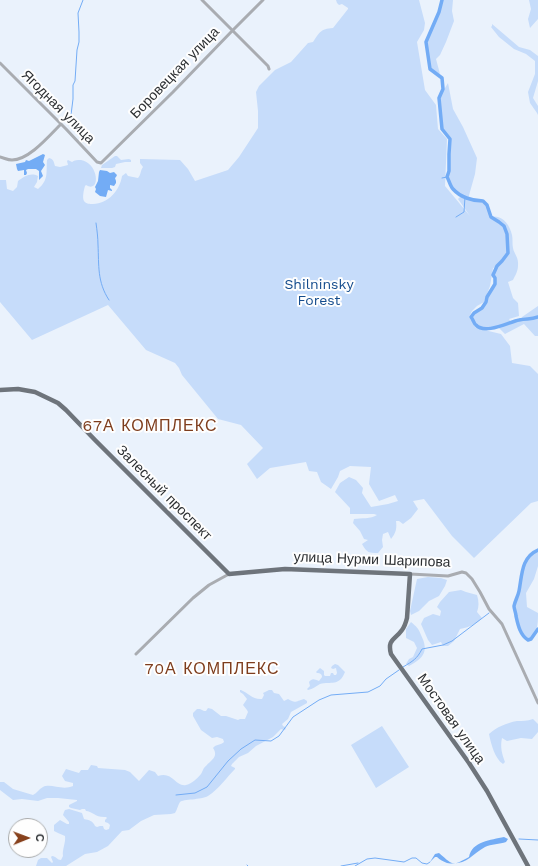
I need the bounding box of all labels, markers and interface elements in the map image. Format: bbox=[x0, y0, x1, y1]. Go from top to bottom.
street label: Боровецкая улица bbox=[127, 24, 223, 122]
street label: Ягодная улица bbox=[18, 67, 98, 147]
park label: Shilninsky Forest bbox=[284, 277, 354, 310]
district label: 67А КОМПЛЕКС bbox=[83, 416, 217, 436]
street label: Залесный проспект bbox=[113, 442, 215, 544]
street label: улица Нурми Шарипова bbox=[293, 549, 451, 571]
district label: 70А КОМПЛЕКС bbox=[144, 659, 280, 679]
street label: Мостовая улица bbox=[414, 671, 488, 767]
north arrow bbox=[8, 818, 48, 858]
text: С bbox=[33, 834, 46, 842]

